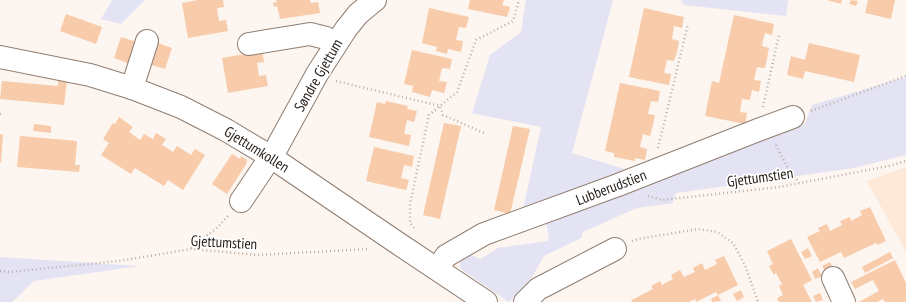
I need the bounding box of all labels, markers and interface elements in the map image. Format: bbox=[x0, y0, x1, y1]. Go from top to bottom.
street label: Søndre Gjettum bbox=[290, 35, 346, 115]
street label: Gjettumkollen bbox=[221, 122, 293, 176]
street label: Gjettumstien bbox=[726, 163, 794, 191]
street label: Lubberudstien bbox=[573, 165, 649, 209]
street label: Gjettumstien bbox=[190, 231, 258, 253]

